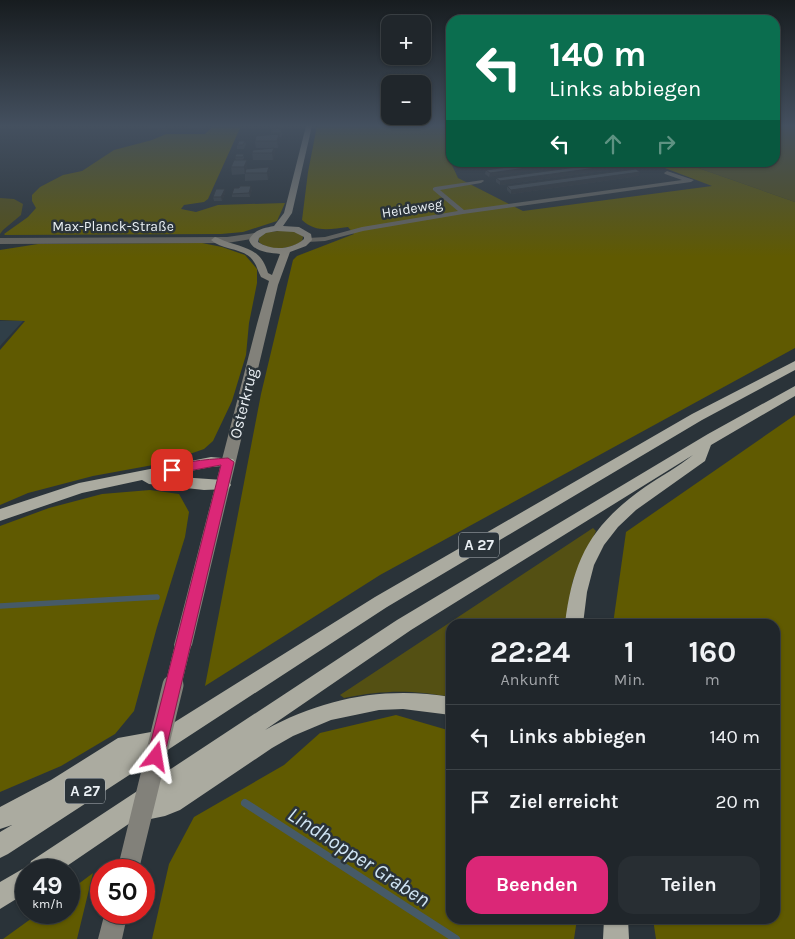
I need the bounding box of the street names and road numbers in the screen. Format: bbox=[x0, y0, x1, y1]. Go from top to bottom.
street label: Heideweg bbox=[380, 195, 444, 222]
street label: Max-Planck-Straße bbox=[52, 218, 174, 235]
street label: Osterkrug bbox=[226, 366, 261, 440]
road number: A 27 bbox=[459, 532, 499, 558]
road number: A 27 bbox=[65, 778, 105, 804]

